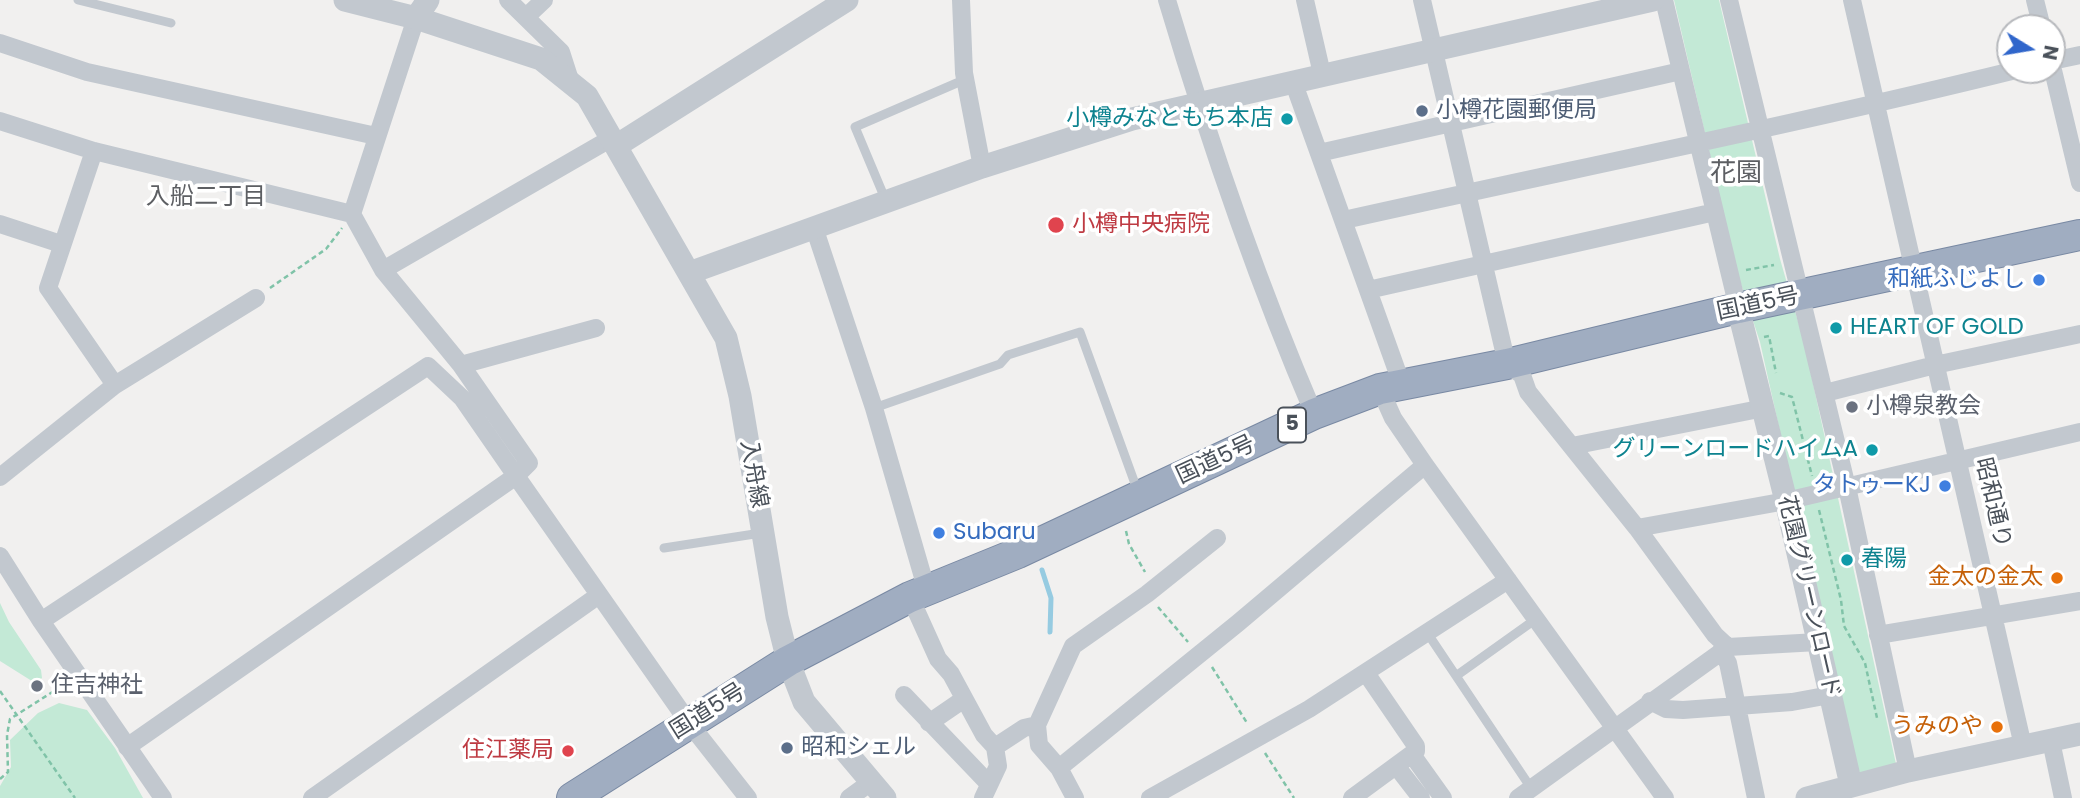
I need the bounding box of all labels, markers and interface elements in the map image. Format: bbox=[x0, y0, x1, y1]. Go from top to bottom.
north arrow bbox=[1996, 14, 2066, 84]
text: N bbox=[2036, 43, 2065, 62]
place label: 小樽花園郵便局 bbox=[1436, 97, 1597, 125]
marker: 小樽花園郵便局 bbox=[1414, 103, 1430, 119]
place label: 小樽みなともち本店 bbox=[1066, 105, 1273, 133]
marker: 小樽みなともち本店 bbox=[1279, 111, 1295, 127]
district label: 花園 bbox=[1710, 158, 1762, 190]
district label: 入船二丁目 bbox=[146, 184, 266, 212]
place label: 小樽中央病院 bbox=[1072, 211, 1210, 239]
marker: 小樽中央病院 bbox=[1046, 215, 1066, 235]
place label: 和紙ふじよし bbox=[1887, 266, 2025, 294]
marker: 和紙ふじよし bbox=[2031, 272, 2047, 288]
street label: 国道5号 bbox=[1714, 283, 1802, 327]
place label: HEART OF GOLD bbox=[1850, 314, 2024, 342]
marker: HEART OF GOLD bbox=[1828, 320, 1844, 336]
place label: 小樽泉教会 bbox=[1866, 393, 1981, 421]
marker: 小樽泉教会 bbox=[1844, 399, 1860, 415]
road number: 5 bbox=[1278, 408, 1306, 442]
street label: 国道5号 bbox=[1172, 431, 1260, 491]
place label: グリーンロードハイムA bbox=[1612, 436, 1858, 464]
street label: 入舟線 bbox=[733, 438, 773, 510]
marker: グリーンロードハイムA bbox=[1864, 442, 1880, 458]
street label: 昭和通り bbox=[1968, 455, 2016, 551]
place label: タトゥーKJ bbox=[1813, 472, 1931, 500]
marker: タトゥーKJ bbox=[1937, 478, 1953, 494]
street label: 花園グリーンロード bbox=[1771, 493, 1845, 701]
place label: Subaru bbox=[953, 519, 1036, 547]
marker: Subaru bbox=[931, 525, 947, 541]
place label: 春陽 bbox=[1861, 546, 1907, 574]
marker: 春陽 bbox=[1839, 552, 1855, 568]
place label: 金太の金太 bbox=[1928, 564, 2043, 592]
marker: 金太の金太 bbox=[2049, 570, 2065, 586]
place label: 住吉神社 bbox=[51, 672, 143, 700]
marker: 住吉神社 bbox=[29, 678, 45, 694]
street label: 国道5号 bbox=[665, 678, 751, 746]
place label: うみのや bbox=[1891, 713, 1983, 741]
marker: うみのや bbox=[1989, 719, 2005, 735]
place label: 昭和シェル bbox=[801, 734, 916, 762]
place label: 住江薬局 bbox=[462, 737, 554, 765]
marker: 昭和シェル bbox=[779, 740, 795, 756]
marker: 住江薬局 bbox=[560, 743, 576, 759]

